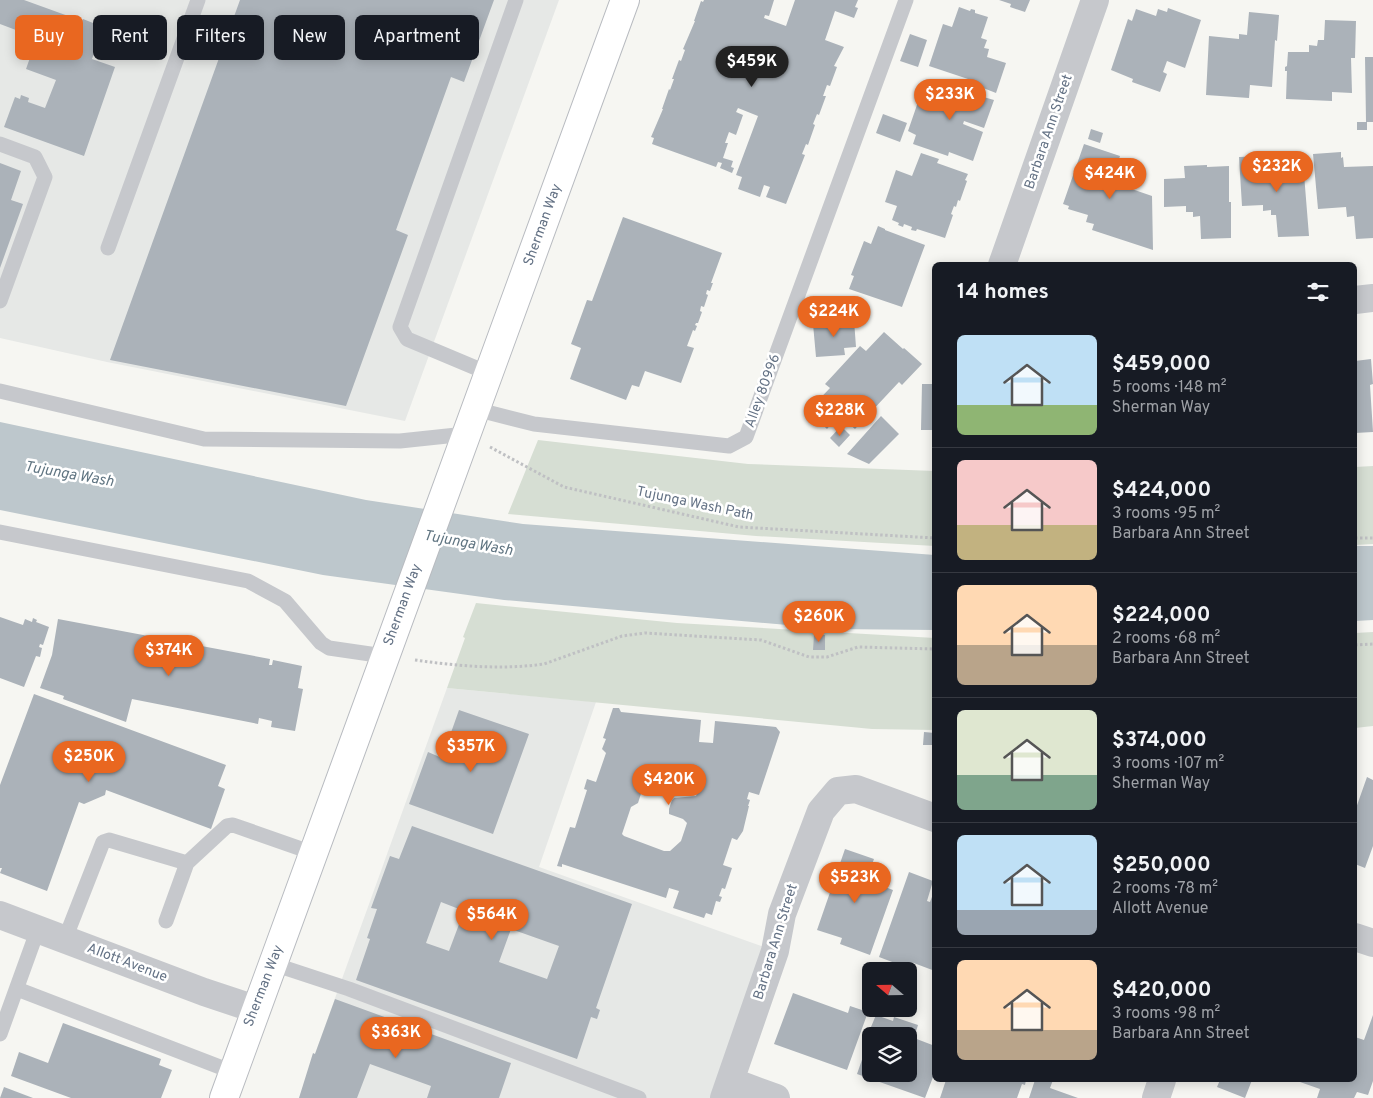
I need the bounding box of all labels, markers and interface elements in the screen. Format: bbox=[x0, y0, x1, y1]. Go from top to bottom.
chip: Buy bbox=[15, 15, 83, 60]
chip: Rent bbox=[93, 15, 167, 60]
chip: Filters bbox=[177, 15, 264, 60]
chip: New bbox=[274, 15, 345, 60]
chip: Apartment bbox=[355, 15, 479, 60]
pin: $459K bbox=[717, 46, 787, 88]
text: $459K bbox=[727, 52, 777, 72]
street label: Barbara Ann Street bbox=[1021, 72, 1077, 192]
pin: $233K bbox=[915, 78, 985, 121]
text: $233K bbox=[925, 85, 975, 105]
pin: $232K bbox=[1242, 150, 1312, 193]
text: $232K bbox=[1252, 157, 1302, 177]
pin: $424K bbox=[1075, 158, 1145, 200]
text: $424K bbox=[1084, 164, 1136, 184]
street label: Sherman Way bbox=[520, 182, 566, 268]
icon: filters bbox=[1304, 278, 1332, 306]
text: 14 homes bbox=[957, 279, 1049, 306]
pin: $224K bbox=[799, 296, 869, 338]
text: $224K bbox=[809, 302, 859, 322]
text: $459,000 bbox=[1112, 351, 1211, 378]
street label: Alley 80996 bbox=[742, 352, 784, 430]
icon: home bbox=[997, 355, 1057, 415]
text: 5 rooms · 148 m² bbox=[1112, 378, 1227, 398]
pin: $228K bbox=[805, 394, 875, 437]
text: Sherman Way bbox=[1112, 398, 1210, 418]
text: $228K bbox=[815, 401, 865, 421]
water label: Tujunga Wash bbox=[23, 458, 115, 492]
text: $424,000 bbox=[1112, 477, 1211, 504]
icon: home bbox=[997, 480, 1057, 540]
street label: Tujunga Wash Path bbox=[635, 483, 755, 525]
text: 3 rooms · 95 m² bbox=[1112, 504, 1220, 524]
text: Barbara Ann Street bbox=[1112, 524, 1250, 544]
water label: Tujunga Wash bbox=[422, 527, 514, 561]
street label: Sherman Way bbox=[380, 562, 426, 648]
pin: $260K bbox=[784, 600, 854, 643]
text: $224,000 bbox=[1112, 602, 1211, 629]
icon: home bbox=[997, 605, 1057, 665]
text: $260K bbox=[793, 607, 845, 627]
text: 2 rooms · 68 m² bbox=[1112, 629, 1220, 649]
pin: $374K bbox=[134, 634, 204, 677]
text: $374K bbox=[145, 641, 193, 661]
text: Barbara Ann Street bbox=[1112, 649, 1250, 669]
text: $374,000 bbox=[1112, 727, 1207, 754]
pin: $357K bbox=[436, 730, 506, 773]
icon: home bbox=[997, 730, 1057, 790]
text: $357K bbox=[447, 737, 495, 757]
pin: $250K bbox=[54, 740, 124, 783]
text: $250K bbox=[63, 747, 115, 767]
text: 3 rooms · 107 m² bbox=[1112, 754, 1224, 774]
pin: $420K bbox=[634, 764, 704, 806]
text: $420K bbox=[643, 770, 695, 790]
text: Sherman Way bbox=[1112, 774, 1210, 794]
text: $250,000 bbox=[1112, 852, 1211, 879]
icon: home bbox=[997, 855, 1057, 915]
pin: $523K bbox=[820, 862, 890, 904]
text: $523K bbox=[830, 868, 880, 888]
text: 2 rooms · 78 m² bbox=[1112, 879, 1218, 899]
street label: Barbara Ann Street bbox=[750, 882, 802, 1002]
pin: $564K bbox=[457, 898, 527, 941]
text: Allott Avenue bbox=[1112, 899, 1208, 919]
text: $564K bbox=[467, 905, 517, 925]
street label: Allott Avenue bbox=[85, 940, 169, 986]
street label: Sherman Way bbox=[241, 943, 287, 1029]
north arrow bbox=[862, 962, 918, 1018]
map controls bbox=[862, 962, 917, 1082]
text: $420,000 bbox=[1112, 977, 1212, 1004]
icon: home bbox=[997, 980, 1057, 1040]
text: 3 rooms · 98 m² bbox=[1112, 1004, 1220, 1024]
pin: $363K bbox=[361, 1016, 431, 1059]
text: $363K bbox=[371, 1023, 421, 1043]
text: Barbara Ann Street bbox=[1112, 1024, 1250, 1044]
button: layers bbox=[862, 1027, 917, 1082]

